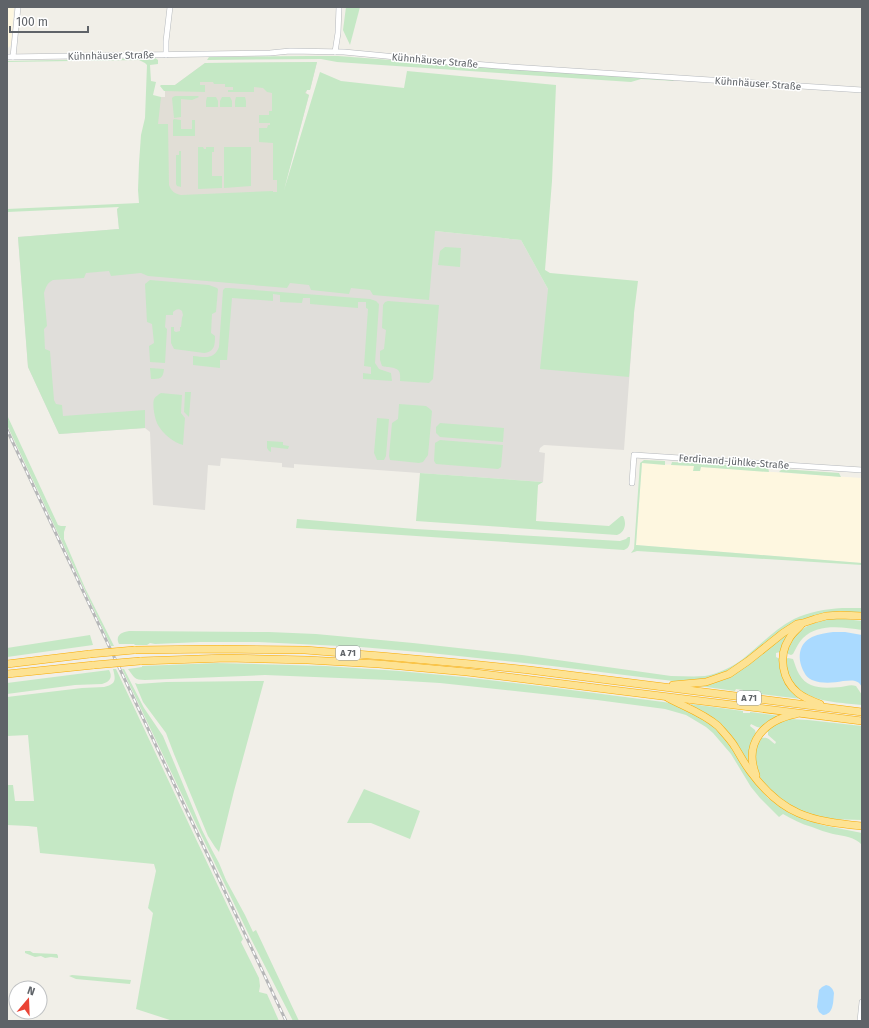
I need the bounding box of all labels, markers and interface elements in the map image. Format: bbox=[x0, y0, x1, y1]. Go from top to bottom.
scale bar bbox=[10, 8, 88, 34]
text: 100 m bbox=[16, 15, 48, 29]
street label: Kühnhäuser Straße bbox=[68, 49, 154, 63]
street label: Kühnhäuser Straße bbox=[391, 51, 479, 71]
street label: Kühnhäuser Straße bbox=[714, 75, 801, 93]
street label: Ferdinand-Jühlke-Straße bbox=[678, 452, 790, 472]
road number: A 71 bbox=[336, 646, 360, 660]
road number: A 71 bbox=[737, 691, 761, 705]
north arrow bbox=[8, 980, 48, 1020]
text: N bbox=[26, 984, 37, 998]

